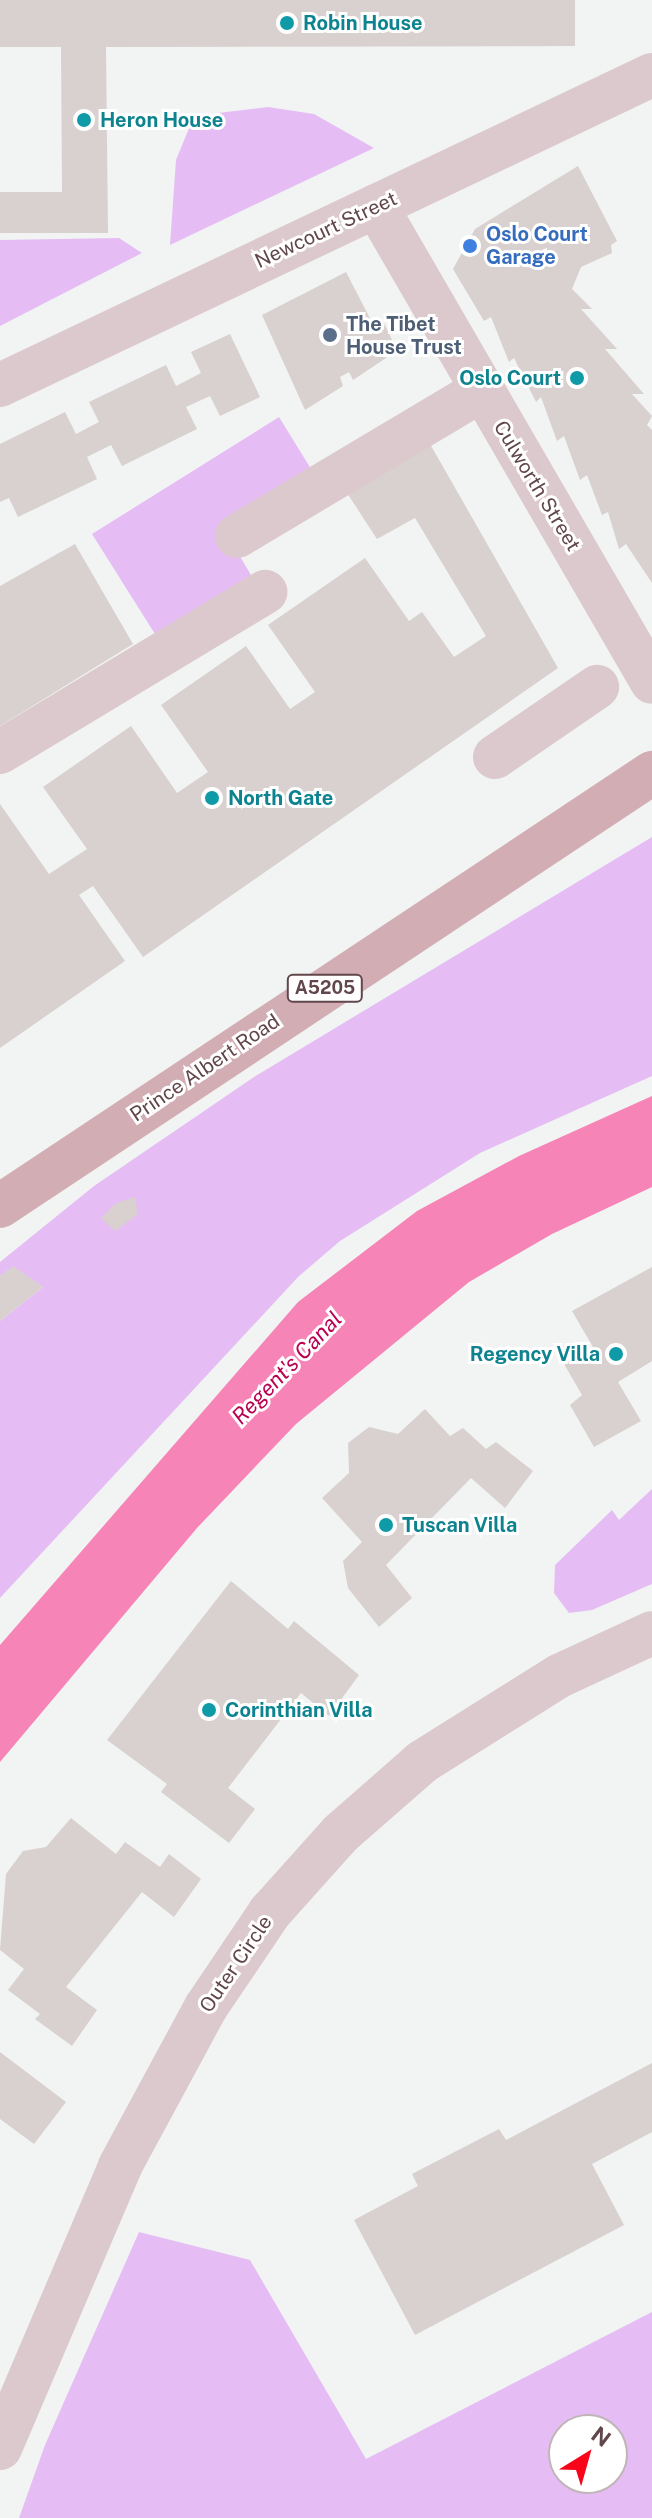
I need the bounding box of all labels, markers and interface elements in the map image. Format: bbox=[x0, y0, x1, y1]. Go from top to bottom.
place label: Robin House bbox=[303, 11, 423, 35]
marker: Robin House bbox=[278, 14, 296, 32]
place label: Heron House bbox=[100, 108, 223, 132]
marker: Heron House bbox=[75, 111, 93, 129]
street label: Newcourt Street bbox=[251, 187, 401, 273]
place label: Oslo Court Garage bbox=[486, 222, 588, 269]
marker: Oslo Court Garage bbox=[461, 237, 479, 255]
place label: The Tibet House Trust bbox=[346, 312, 462, 359]
marker: The Tibet House Trust bbox=[321, 326, 339, 344]
place label: Oslo Court bbox=[459, 366, 561, 390]
marker: Oslo Court bbox=[568, 369, 586, 387]
street label: Culworth Street bbox=[489, 416, 585, 556]
place label: North Gate bbox=[228, 786, 333, 810]
marker: North Gate bbox=[203, 789, 221, 807]
road number: A5205 bbox=[285, 974, 365, 1002]
street label: Prince Albert Road bbox=[126, 1009, 284, 1127]
water label: Regent's Canal bbox=[227, 1306, 347, 1430]
place label: Regency Villa bbox=[469, 1342, 600, 1366]
marker: Regency Villa bbox=[607, 1345, 625, 1363]
place label: Tuscan Villa bbox=[402, 1513, 518, 1537]
marker: Tuscan Villa bbox=[377, 1516, 395, 1534]
place label: Corinthian Villa bbox=[225, 1698, 373, 1722]
marker: Corinthian Villa bbox=[200, 1701, 218, 1719]
street label: Outer Circle bbox=[195, 1911, 277, 2017]
north arrow bbox=[548, 2414, 628, 2494]
text: N bbox=[587, 2421, 616, 2452]

